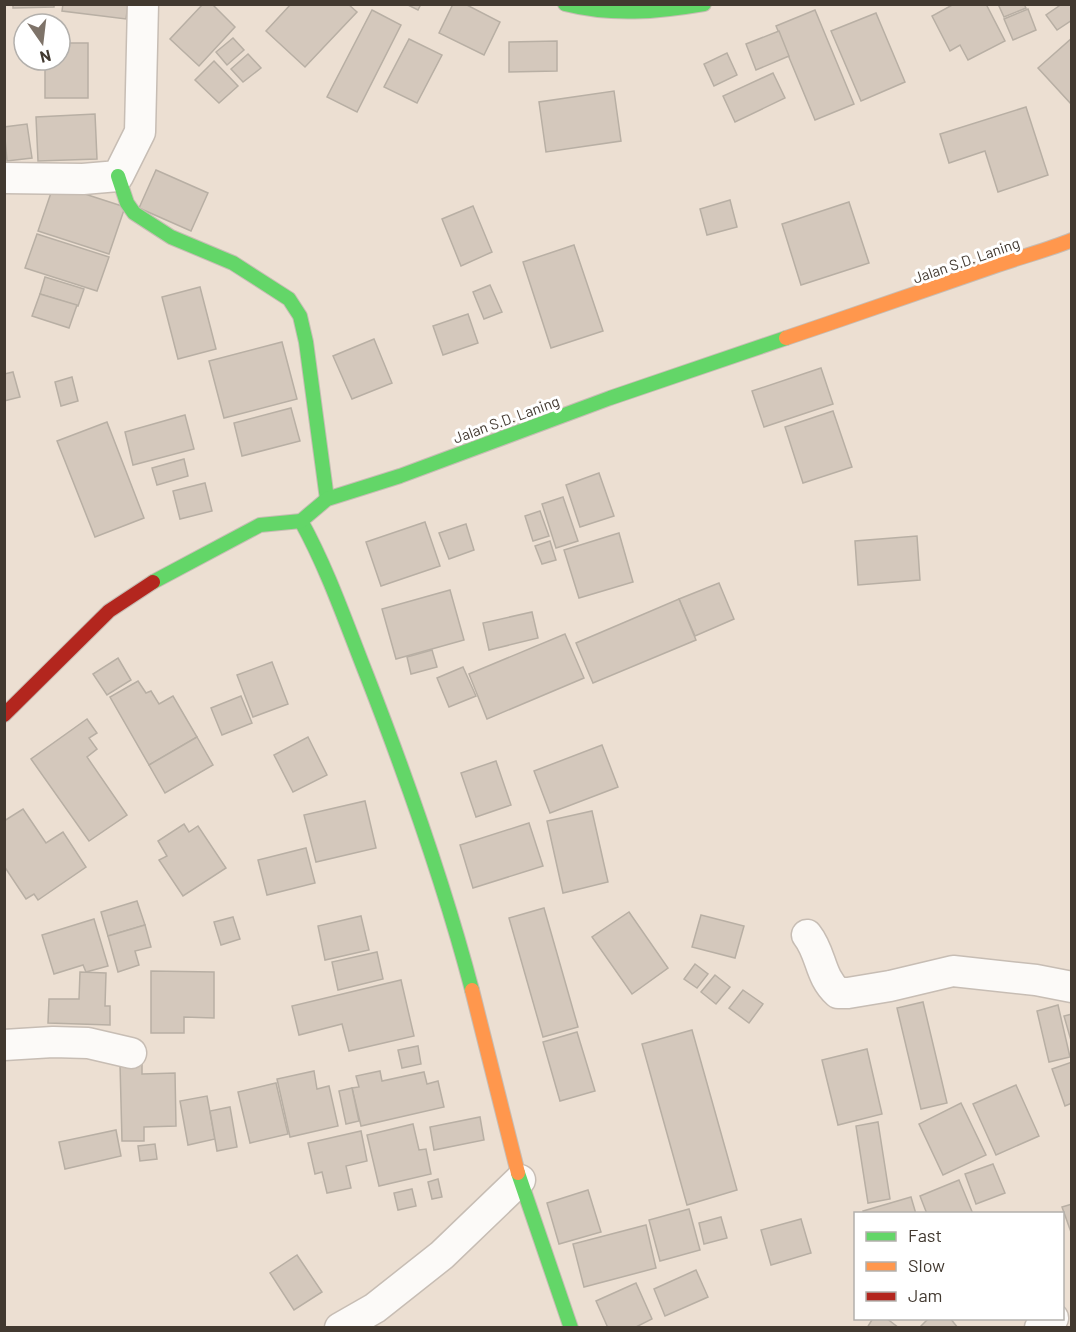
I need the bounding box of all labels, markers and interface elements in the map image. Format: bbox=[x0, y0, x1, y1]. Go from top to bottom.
north arrow bbox=[12, 12, 72, 72]
text: N bbox=[38, 47, 53, 68]
street label: Jalan S.D. Laning bbox=[910, 233, 1022, 287]
street label: Jalan S.D. Laning bbox=[450, 391, 562, 447]
legend bbox=[854, 1212, 1064, 1320]
text: Fast bbox=[908, 1224, 942, 1246]
text: Slow bbox=[908, 1254, 945, 1276]
text: Jam bbox=[908, 1284, 942, 1306]

